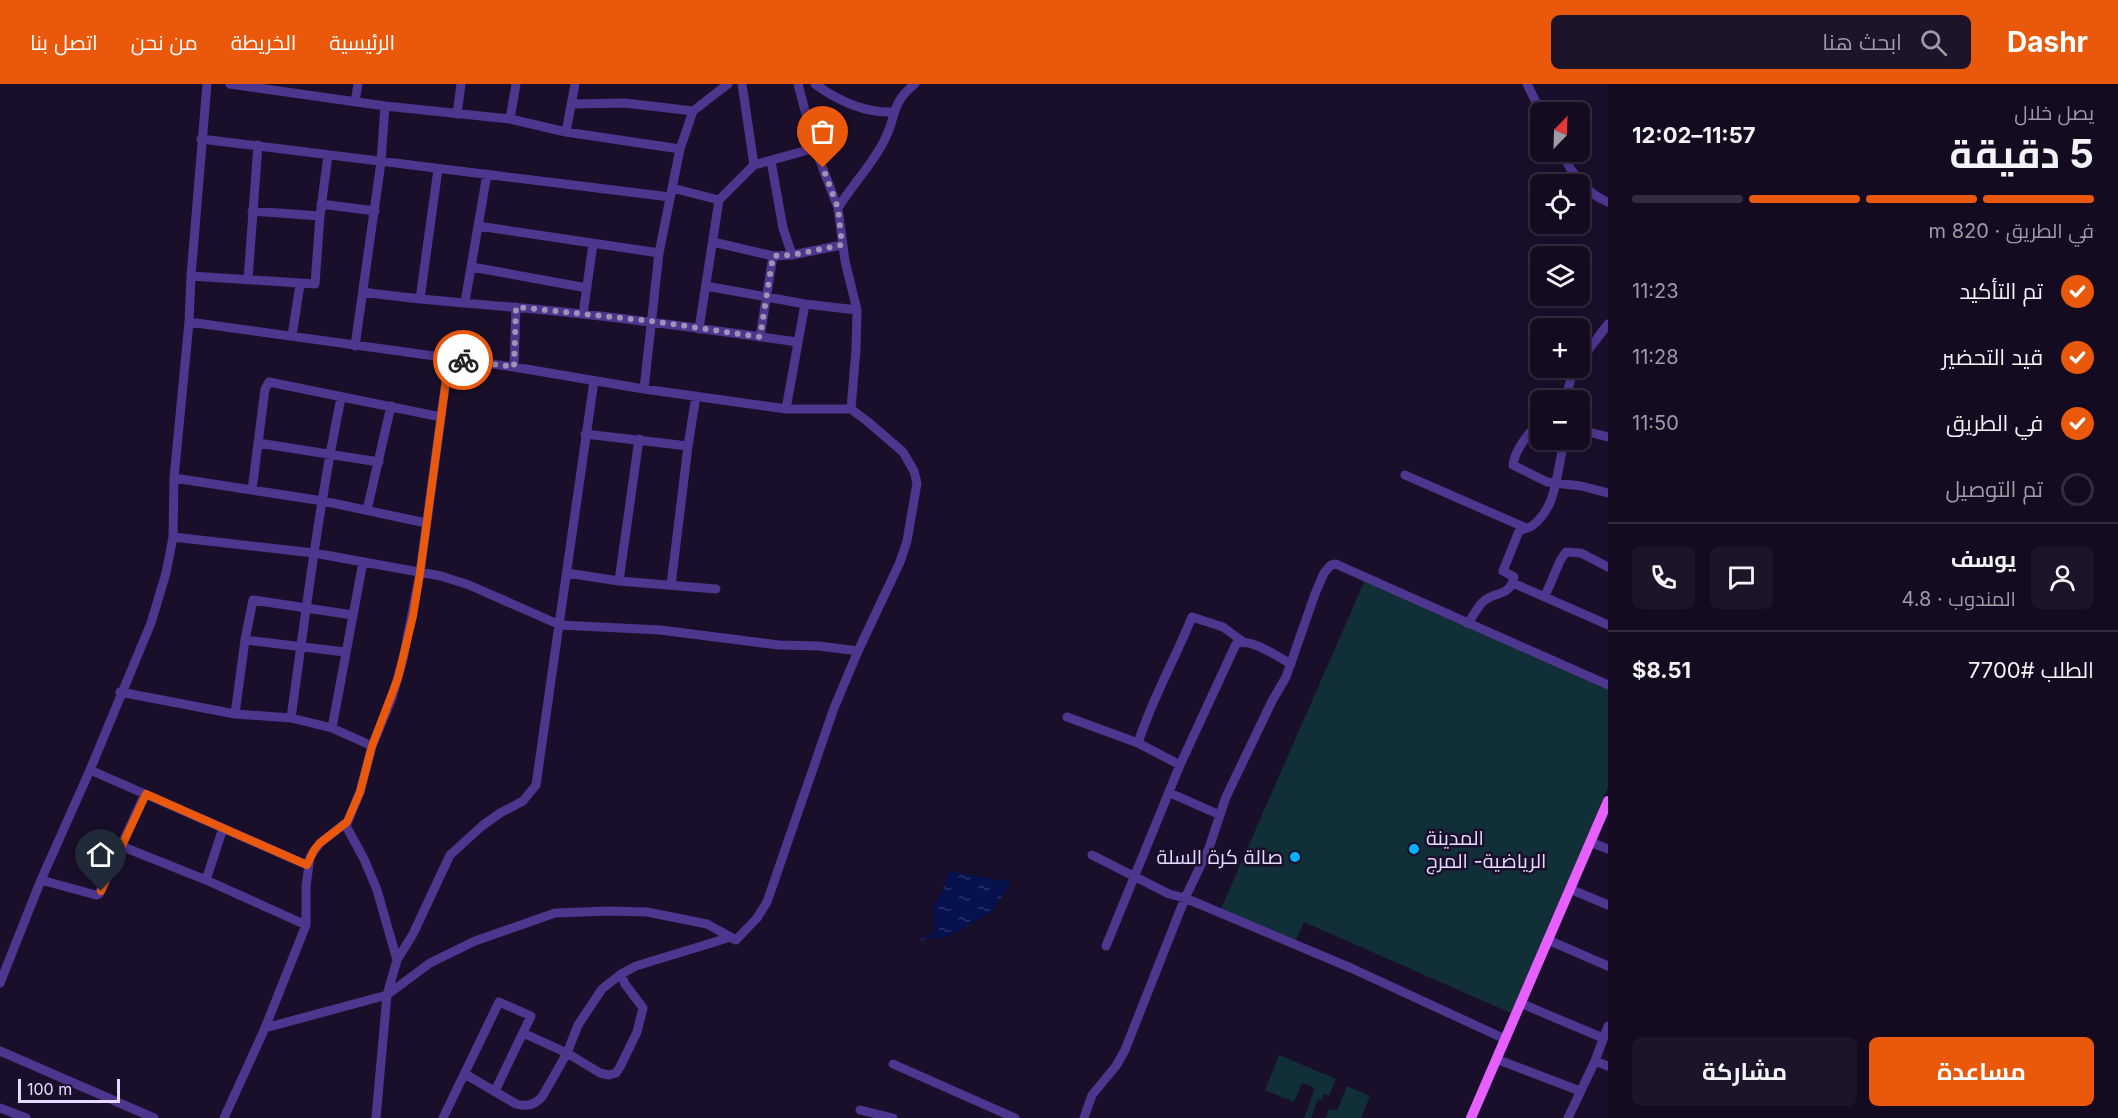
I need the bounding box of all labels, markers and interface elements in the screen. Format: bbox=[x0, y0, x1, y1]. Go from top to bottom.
search box bbox=[1551, 15, 1971, 69]
text: Dashr bbox=[2007, 25, 2088, 59]
icon: search bbox=[1917, 26, 1950, 59]
text: ابحث هنا bbox=[1822, 29, 1902, 55]
text: اتصل بنا bbox=[30, 30, 98, 55]
text: من نحن bbox=[131, 30, 198, 55]
text: الخريطة bbox=[231, 30, 296, 55]
text: الرئيسية bbox=[329, 30, 395, 55]
text: يصل خلال bbox=[2014, 101, 2094, 125]
north arrow bbox=[1530, 102, 1590, 162]
map controls bbox=[1530, 102, 1590, 450]
pin bbox=[797, 106, 848, 168]
icon: bag bbox=[806, 115, 839, 148]
text: 11:57–12:02 bbox=[1632, 122, 1756, 148]
text: 5 دقيقة bbox=[1950, 130, 2094, 177]
button: locate bbox=[1530, 174, 1590, 234]
text: في الطريق · 820 m bbox=[1928, 219, 2094, 243]
button: layers bbox=[1530, 246, 1590, 306]
icon: check bbox=[2061, 275, 2094, 308]
text: تم التأكيد bbox=[1960, 278, 2043, 304]
text: 11:23 bbox=[1632, 279, 1679, 303]
button: + bbox=[1530, 318, 1590, 378]
courier bbox=[433, 330, 493, 390]
icon: check bbox=[2061, 341, 2094, 374]
icon: bike bbox=[447, 344, 480, 377]
text: قيد التحضير bbox=[1942, 344, 2043, 370]
text: 11:28 bbox=[1632, 345, 1679, 369]
button: − bbox=[1530, 390, 1590, 450]
icon: check bbox=[2061, 407, 2094, 440]
text: في الطريق bbox=[1946, 410, 2043, 436]
text: 11:50 bbox=[1632, 411, 1679, 435]
text: تم التوصيل bbox=[1945, 476, 2043, 502]
button: phone bbox=[1632, 546, 1695, 609]
button: chat bbox=[1710, 546, 1773, 609]
text: يوسف bbox=[1951, 546, 2016, 572]
button: person bbox=[2031, 546, 2094, 609]
text: المندوب · 4.8 bbox=[1901, 587, 2016, 611]
text: $8.51 bbox=[1632, 657, 1691, 683]
text: الطلب #7700 bbox=[1968, 657, 2094, 683]
place label: المدينة الرياضية- المرج bbox=[1426, 826, 1546, 875]
pin bbox=[75, 829, 126, 891]
icon: home bbox=[84, 838, 117, 871]
marker: المدينة الرياضية- المرج bbox=[1407, 842, 1421, 856]
place label: صالة كرة السلة bbox=[1156, 845, 1283, 869]
marker: صالة كرة السلة bbox=[1288, 850, 1302, 864]
button: مشاركة bbox=[1632, 1037, 1857, 1106]
button: مساعدة bbox=[1869, 1037, 2094, 1106]
scale bar bbox=[18, 1076, 120, 1104]
text: 100 m bbox=[27, 1079, 72, 1099]

